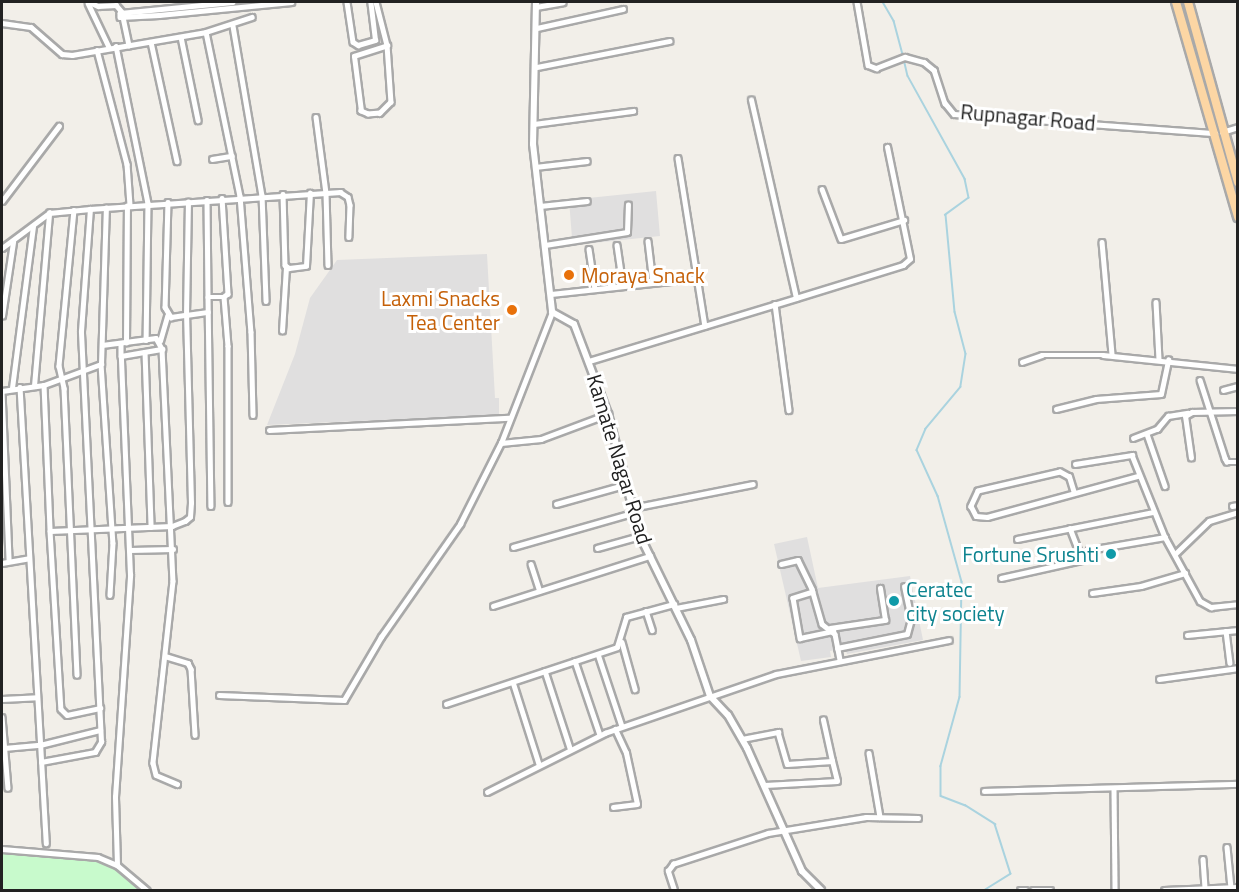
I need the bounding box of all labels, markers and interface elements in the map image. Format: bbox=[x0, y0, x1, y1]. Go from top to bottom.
street label: Rupnagar Road bbox=[959, 99, 1097, 135]
place label: Moraya Snack bbox=[581, 262, 705, 288]
marker: Moraya Snack bbox=[562, 268, 576, 282]
place label: Laxmi Snacks Tea Center bbox=[381, 285, 500, 335]
marker: Laxmi Snacks Tea Center bbox=[505, 303, 519, 317]
street label: Kamate Nagar Road bbox=[582, 371, 658, 547]
place label: Fortune Srushti bbox=[962, 541, 1099, 567]
marker: Fortune Srushti bbox=[1104, 547, 1118, 561]
place label: Ceratec city society bbox=[906, 576, 1005, 626]
marker: Ceratec city society bbox=[887, 594, 901, 608]

